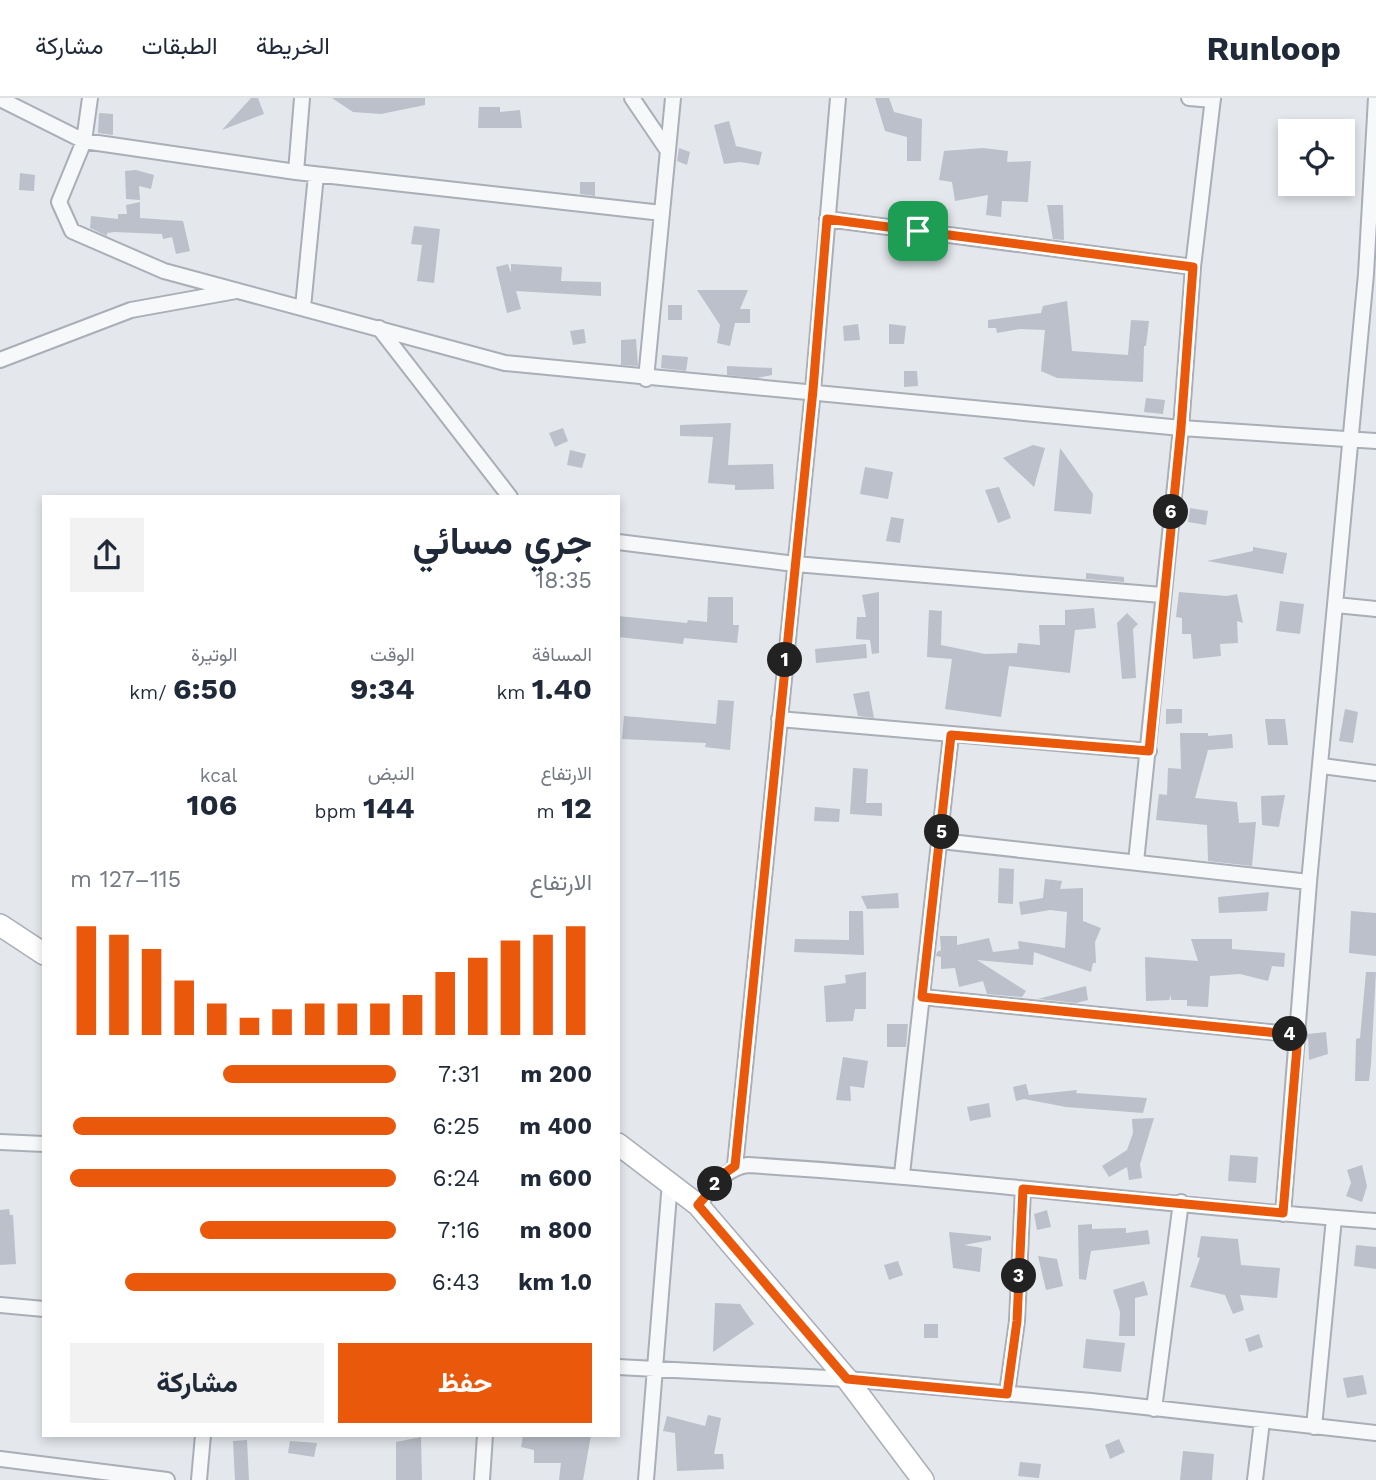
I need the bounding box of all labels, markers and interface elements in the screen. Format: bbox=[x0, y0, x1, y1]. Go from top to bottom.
text: Runloop bbox=[1207, 29, 1341, 68]
text: مشاركة bbox=[35, 32, 103, 60]
text: الطبقات bbox=[141, 32, 218, 60]
text: الخريطة bbox=[256, 32, 330, 60]
map controls bbox=[1278, 119, 1355, 196]
button: locate bbox=[1278, 119, 1355, 196]
pin bbox=[888, 201, 948, 261]
icon: arrive bbox=[899, 212, 937, 250]
pin: 6 bbox=[1154, 494, 1188, 530]
text: 6 bbox=[1165, 500, 1176, 523]
button: share bbox=[70, 518, 144, 592]
text: جري مسائي bbox=[413, 519, 592, 563]
text: 18:35 bbox=[535, 567, 592, 594]
pin: 1 bbox=[768, 642, 802, 678]
text: الوتيرة bbox=[191, 643, 237, 666]
text: الوقت bbox=[370, 643, 415, 666]
text: المسافة bbox=[532, 643, 592, 666]
text: 1 bbox=[780, 648, 789, 671]
text: 6:50 bbox=[173, 671, 237, 706]
text: 9:34 bbox=[350, 671, 415, 706]
text: 1.40 bbox=[532, 671, 592, 706]
text: /km bbox=[129, 681, 173, 704]
text: km bbox=[496, 681, 532, 704]
text: النبض bbox=[368, 762, 415, 785]
text: الارتفاع bbox=[540, 762, 592, 785]
text: kcal bbox=[200, 764, 237, 787]
text: 106 bbox=[187, 787, 237, 822]
text: 144 bbox=[363, 790, 415, 825]
text: 12 bbox=[561, 790, 592, 825]
text: bpm bbox=[315, 800, 363, 823]
text: m bbox=[537, 800, 561, 823]
pin: 5 bbox=[925, 814, 960, 850]
text: 5 bbox=[936, 820, 947, 843]
text: 115–127 m bbox=[70, 866, 181, 893]
text: الارتفاع bbox=[530, 869, 592, 896]
pin: 4 bbox=[1272, 1016, 1308, 1052]
text: 4 bbox=[1283, 1022, 1296, 1045]
text: 7:31 bbox=[438, 1061, 480, 1088]
text: 200 m bbox=[520, 1061, 592, 1088]
text: 6:25 bbox=[432, 1113, 480, 1140]
text: 400 m bbox=[519, 1113, 592, 1140]
text: 6:24 bbox=[432, 1165, 480, 1192]
text: 600 m bbox=[520, 1165, 592, 1192]
pin: 2 bbox=[698, 1166, 732, 1202]
text: 2 bbox=[709, 1172, 720, 1195]
text: 7:16 bbox=[437, 1217, 480, 1244]
text: 800 m bbox=[520, 1217, 592, 1244]
pin: 3 bbox=[1002, 1258, 1036, 1294]
text: 3 bbox=[1013, 1264, 1024, 1287]
text: 6:43 bbox=[432, 1269, 480, 1296]
text: 1.0 km bbox=[518, 1269, 592, 1296]
button: مشاركة bbox=[70, 1343, 324, 1423]
button: حفظ bbox=[338, 1343, 592, 1423]

